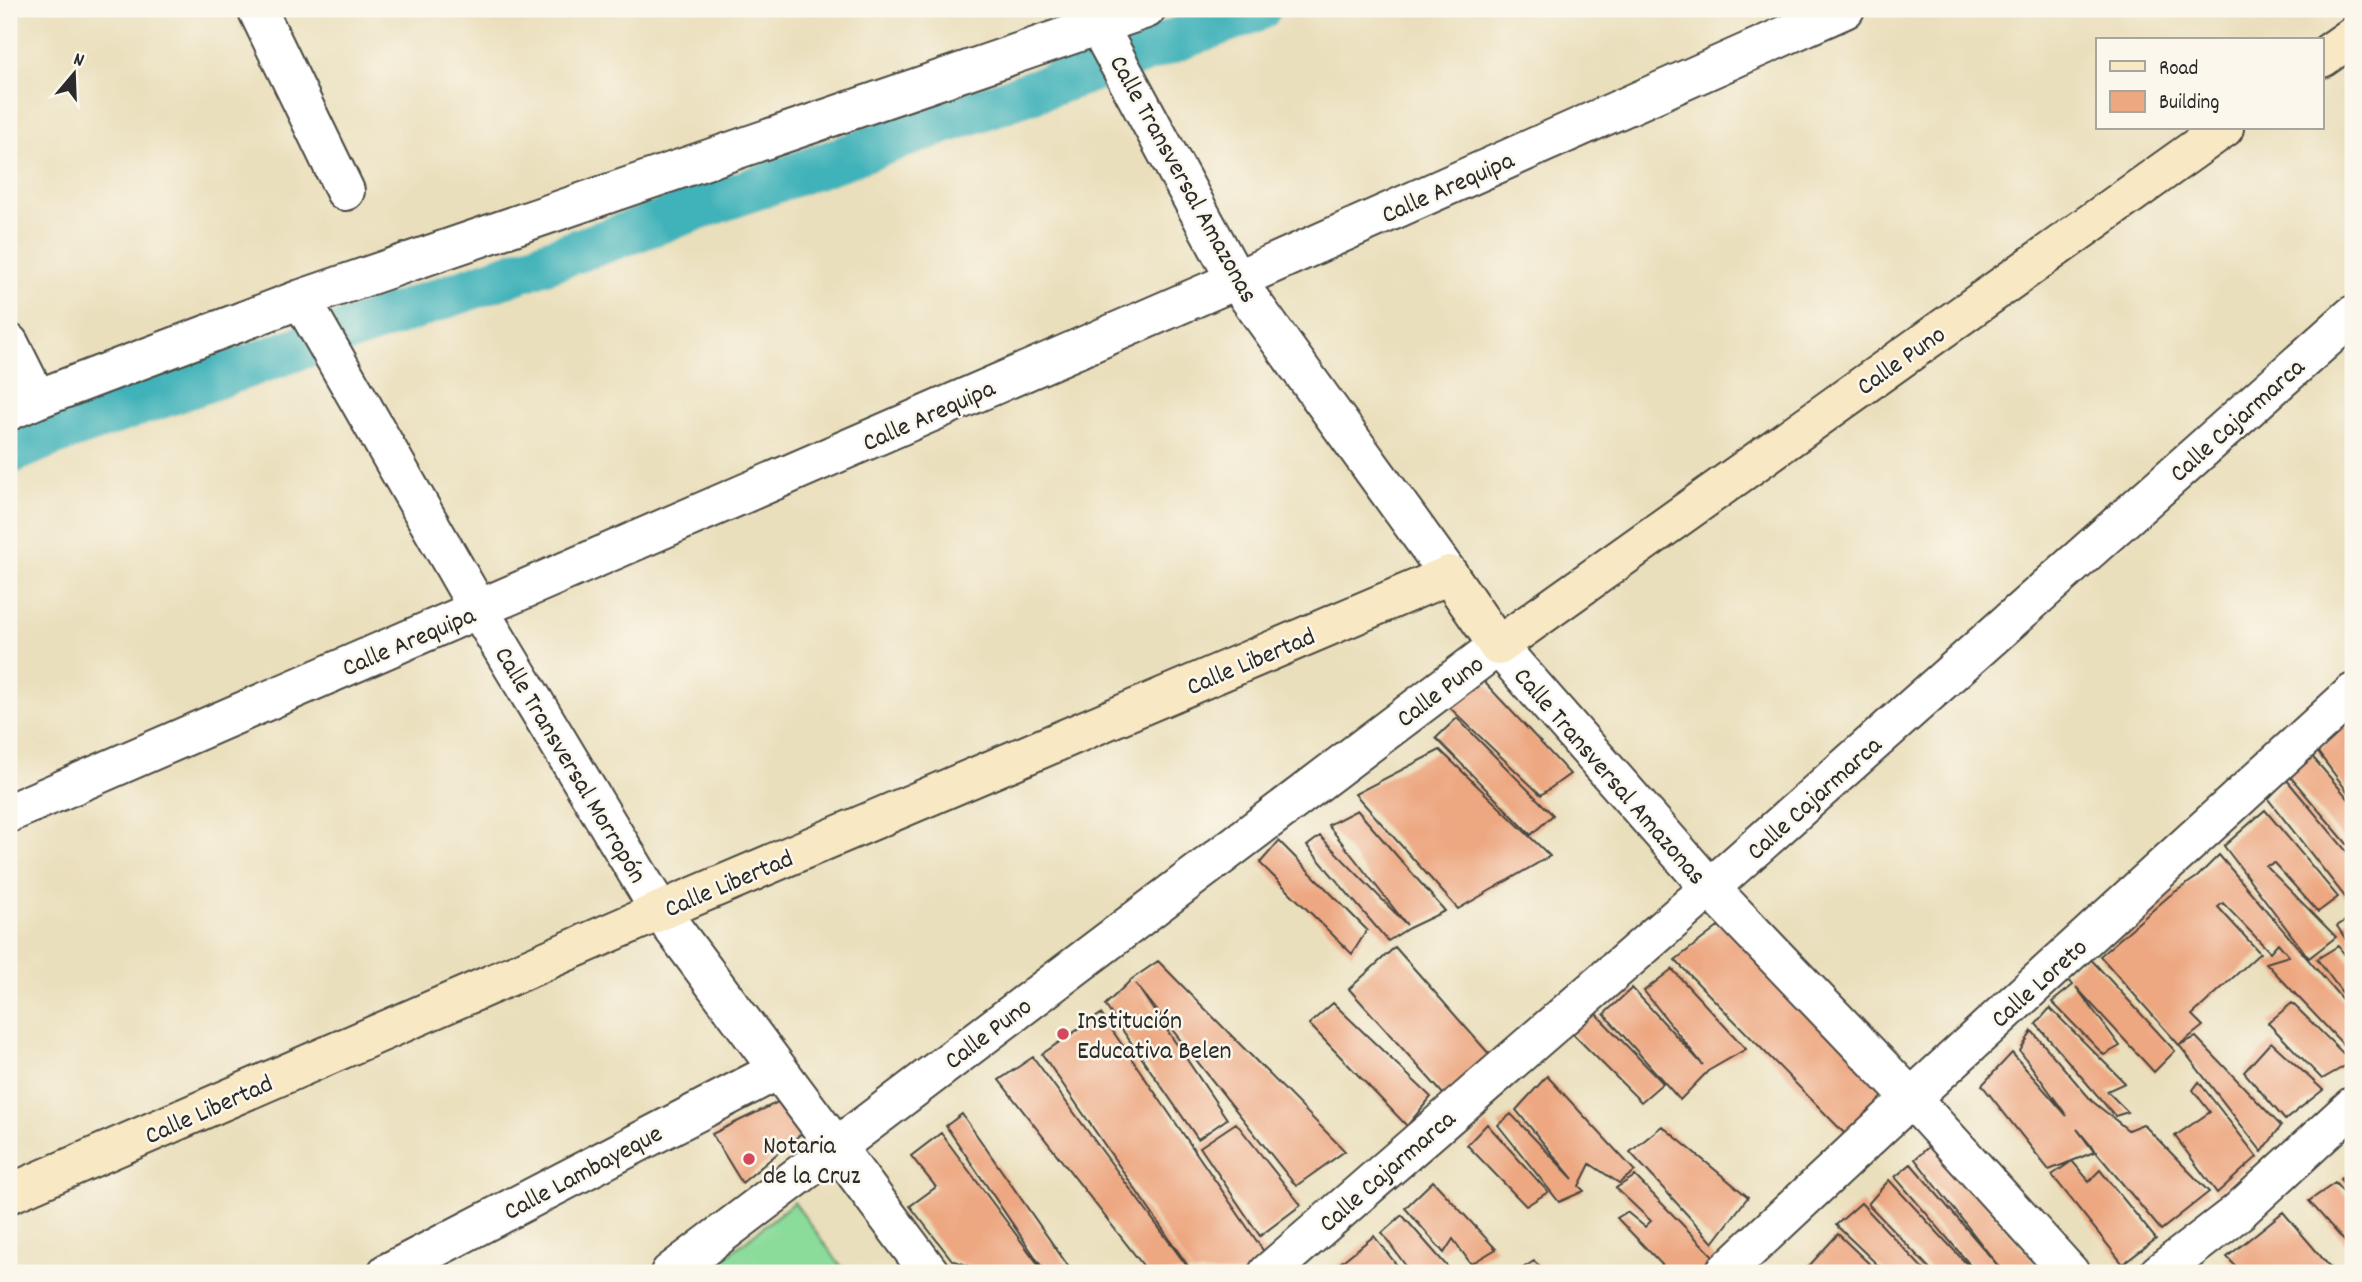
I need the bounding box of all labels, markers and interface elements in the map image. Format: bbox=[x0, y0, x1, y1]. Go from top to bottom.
north arrow bbox=[38, 38, 108, 108]
legend bbox=[2096, 38, 2324, 130]
text: N bbox=[70, 47, 87, 76]
street label: Calle Transversal Amazonas bbox=[1098, 49, 1266, 310]
text: Road bbox=[2159, 55, 2198, 85]
text: Building bbox=[2159, 89, 2219, 119]
street label: Calle Arequipa bbox=[1376, 143, 1521, 235]
street label: Calle Puno bbox=[1850, 318, 1954, 406]
street label: Calle Cajarmarca bbox=[2162, 350, 2315, 493]
street label: Calle Arequipa bbox=[857, 371, 1002, 463]
street label: Calle Arequipa bbox=[337, 598, 483, 688]
street label: Calle Libertad bbox=[1181, 620, 1321, 707]
street label: Calle Transversal Morropón bbox=[483, 640, 655, 891]
street label: Calle Puno bbox=[1389, 648, 1493, 738]
street label: Calle Transversal Amazonas bbox=[1503, 660, 1714, 894]
street label: Calle Cajarmarca bbox=[1739, 728, 1892, 871]
street label: Calle Libertad bbox=[659, 842, 799, 929]
street label: Calle Loreto bbox=[1984, 931, 2097, 1038]
street label: Calle Puno bbox=[937, 990, 1041, 1080]
place label: Institución Educativa Belen bbox=[1077, 1004, 1232, 1071]
marker: Institución Educativa Belen bbox=[1055, 1026, 1071, 1042]
street label: Calle Libertad bbox=[140, 1067, 279, 1156]
street label: Calle Cajarmarca bbox=[1312, 1102, 1466, 1243]
street label: Calle Lambayeque bbox=[498, 1117, 670, 1232]
place label: Notaria de la Cruz bbox=[763, 1129, 861, 1196]
marker: Notaria de la Cruz bbox=[741, 1151, 757, 1167]

